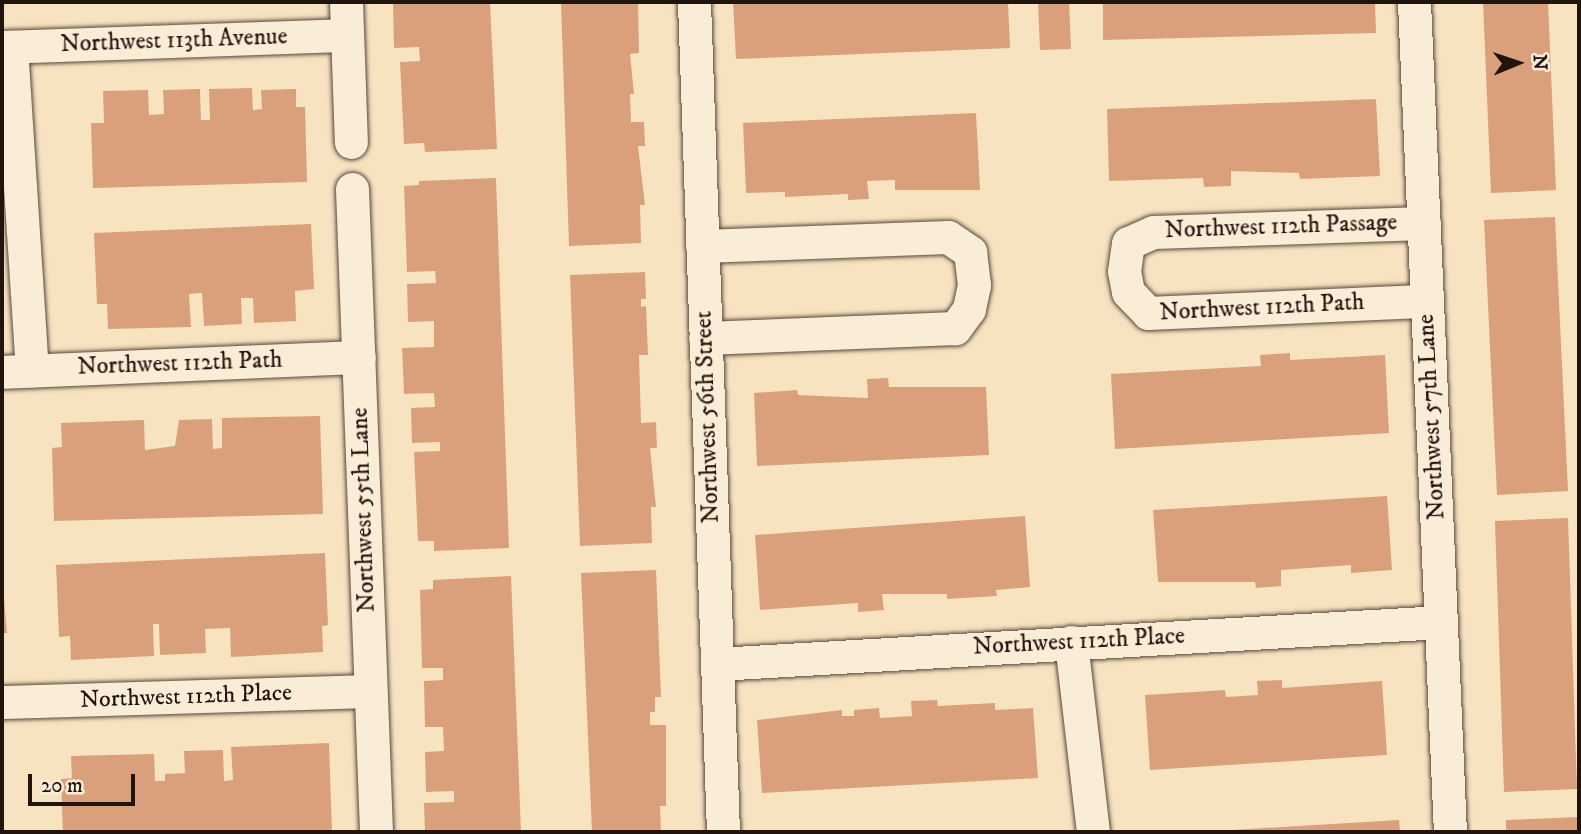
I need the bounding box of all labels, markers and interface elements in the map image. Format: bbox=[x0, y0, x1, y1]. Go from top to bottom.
street label: Northwest 113th Avenue bbox=[60, 23, 288, 59]
north arrow bbox=[1483, 28, 1553, 98]
text: N bbox=[1528, 54, 1551, 70]
street label: Northwest 112th Passage bbox=[1164, 209, 1398, 245]
street label: Northwest 112th Path bbox=[1159, 288, 1365, 328]
street label: Northwest 56th Street bbox=[690, 310, 726, 524]
street label: Northwest 57th Lane bbox=[1412, 313, 1452, 521]
street label: Northwest 112th Path bbox=[77, 346, 283, 382]
street label: Northwest 55th Lane bbox=[346, 407, 382, 613]
street label: Northwest 112th Place bbox=[972, 622, 1186, 662]
street label: Northwest 112th Place bbox=[79, 679, 293, 715]
scale bar bbox=[32, 760, 138, 804]
text: 20 m bbox=[41, 773, 83, 799]

